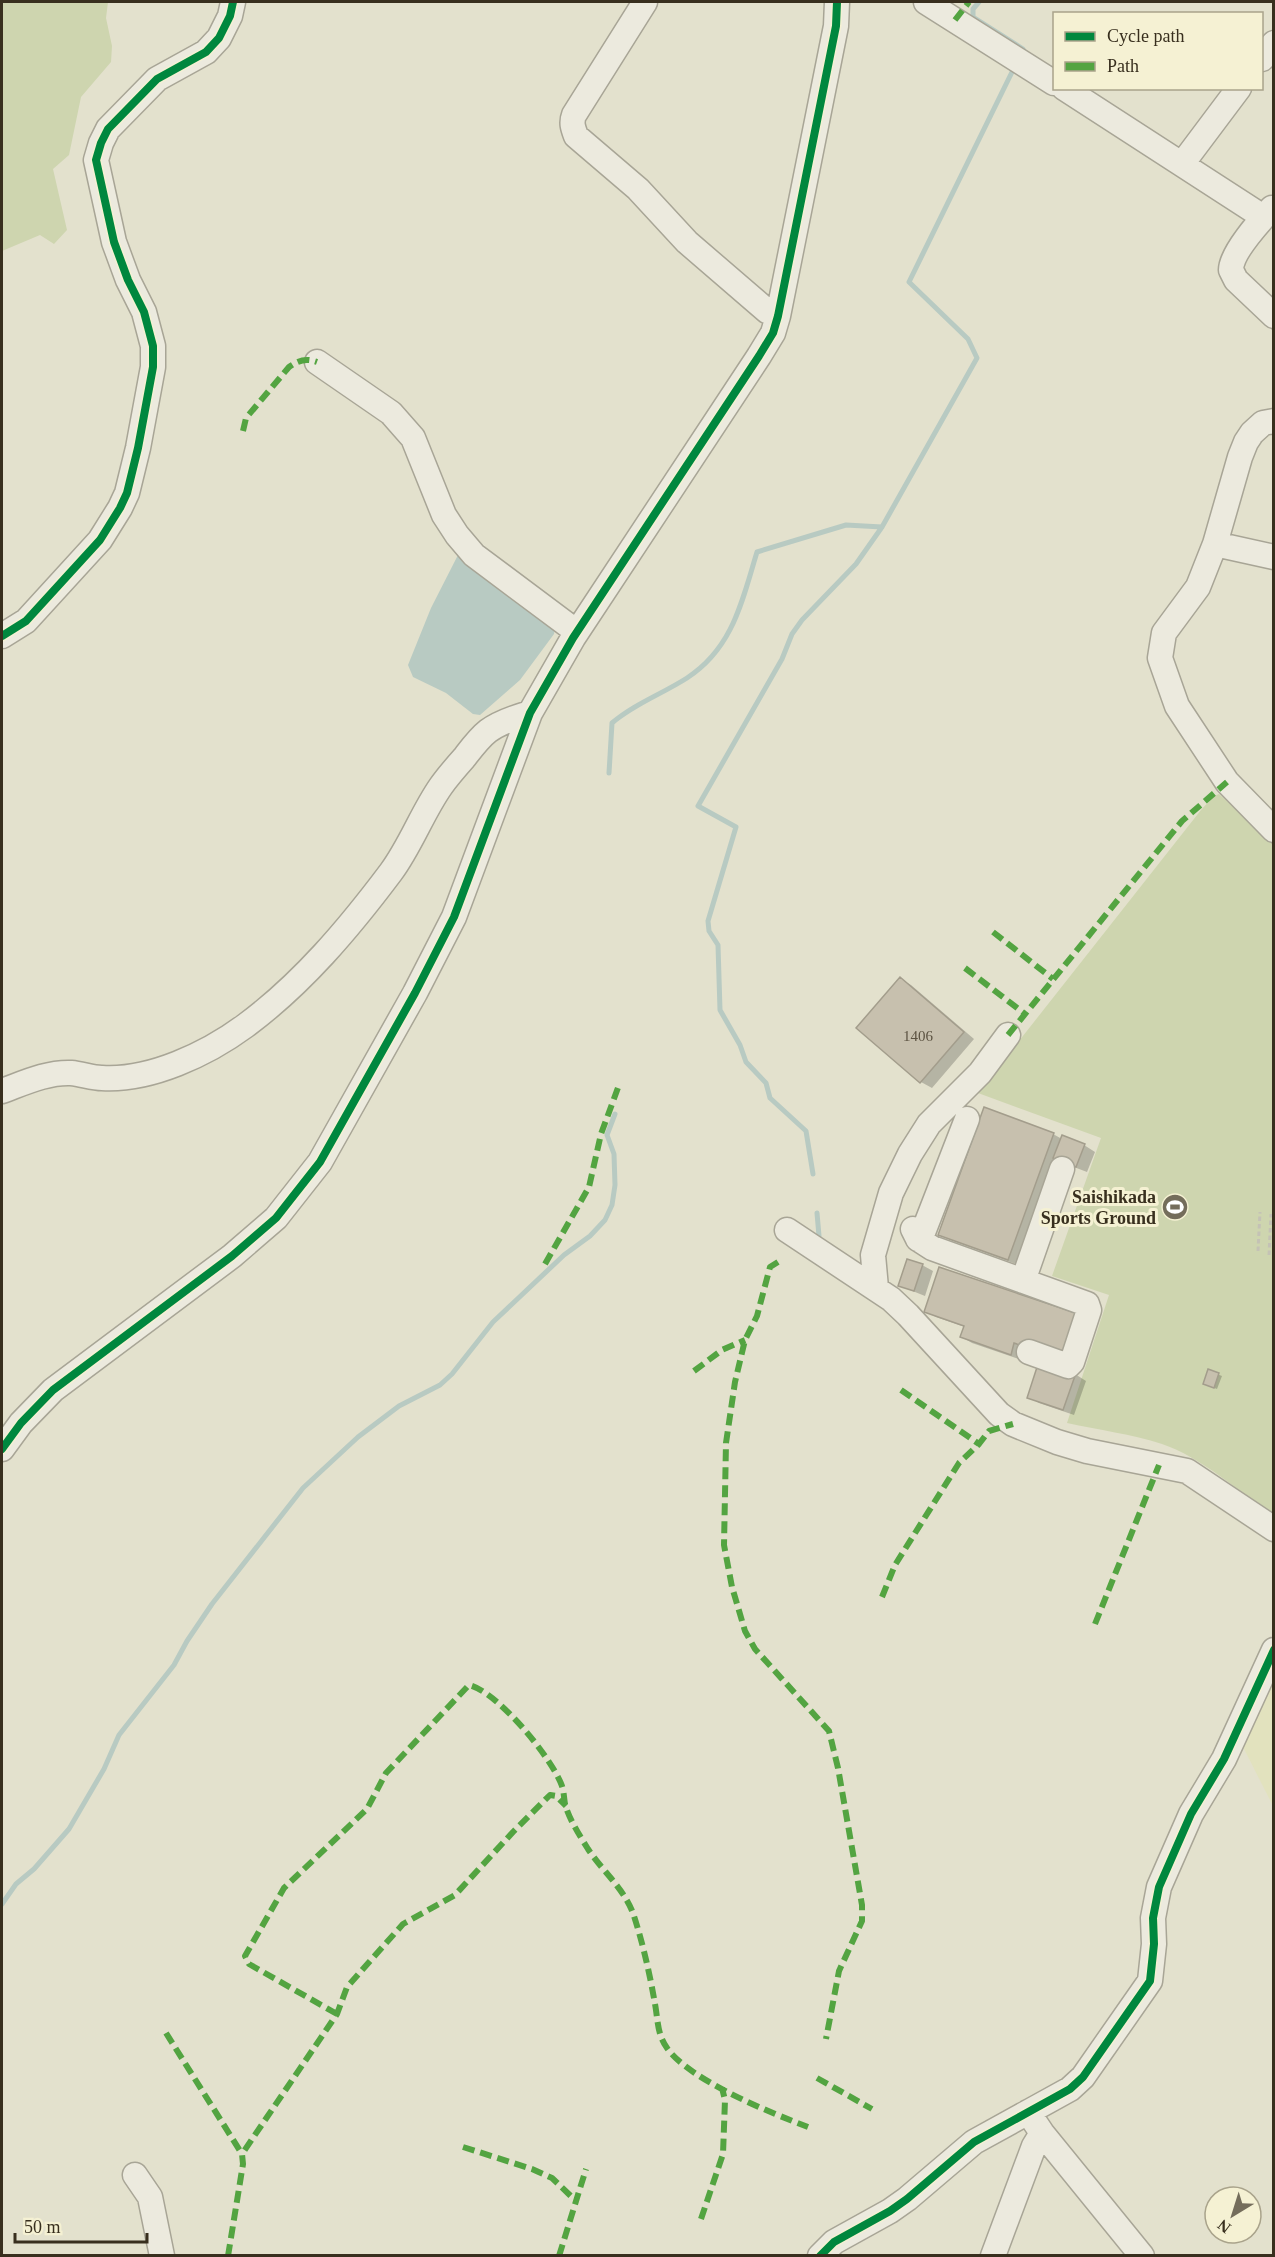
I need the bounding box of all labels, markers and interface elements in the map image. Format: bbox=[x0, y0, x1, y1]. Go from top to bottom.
legend bbox=[1053, 12, 1263, 90]
text: Cycle path bbox=[1107, 26, 1184, 46]
text: Path bbox=[1107, 56, 1139, 76]
house number: 1406 bbox=[903, 1028, 934, 1044]
place label: Saishikada Sports Ground bbox=[1041, 1187, 1156, 1228]
sports icon: Saishikada Sports Ground bbox=[1160, 1192, 1190, 1222]
north arrow bbox=[1203, 2185, 1263, 2245]
scale bar bbox=[15, 2206, 147, 2244]
text: N bbox=[1214, 2216, 1234, 2237]
text: 50 m bbox=[24, 2217, 61, 2237]

